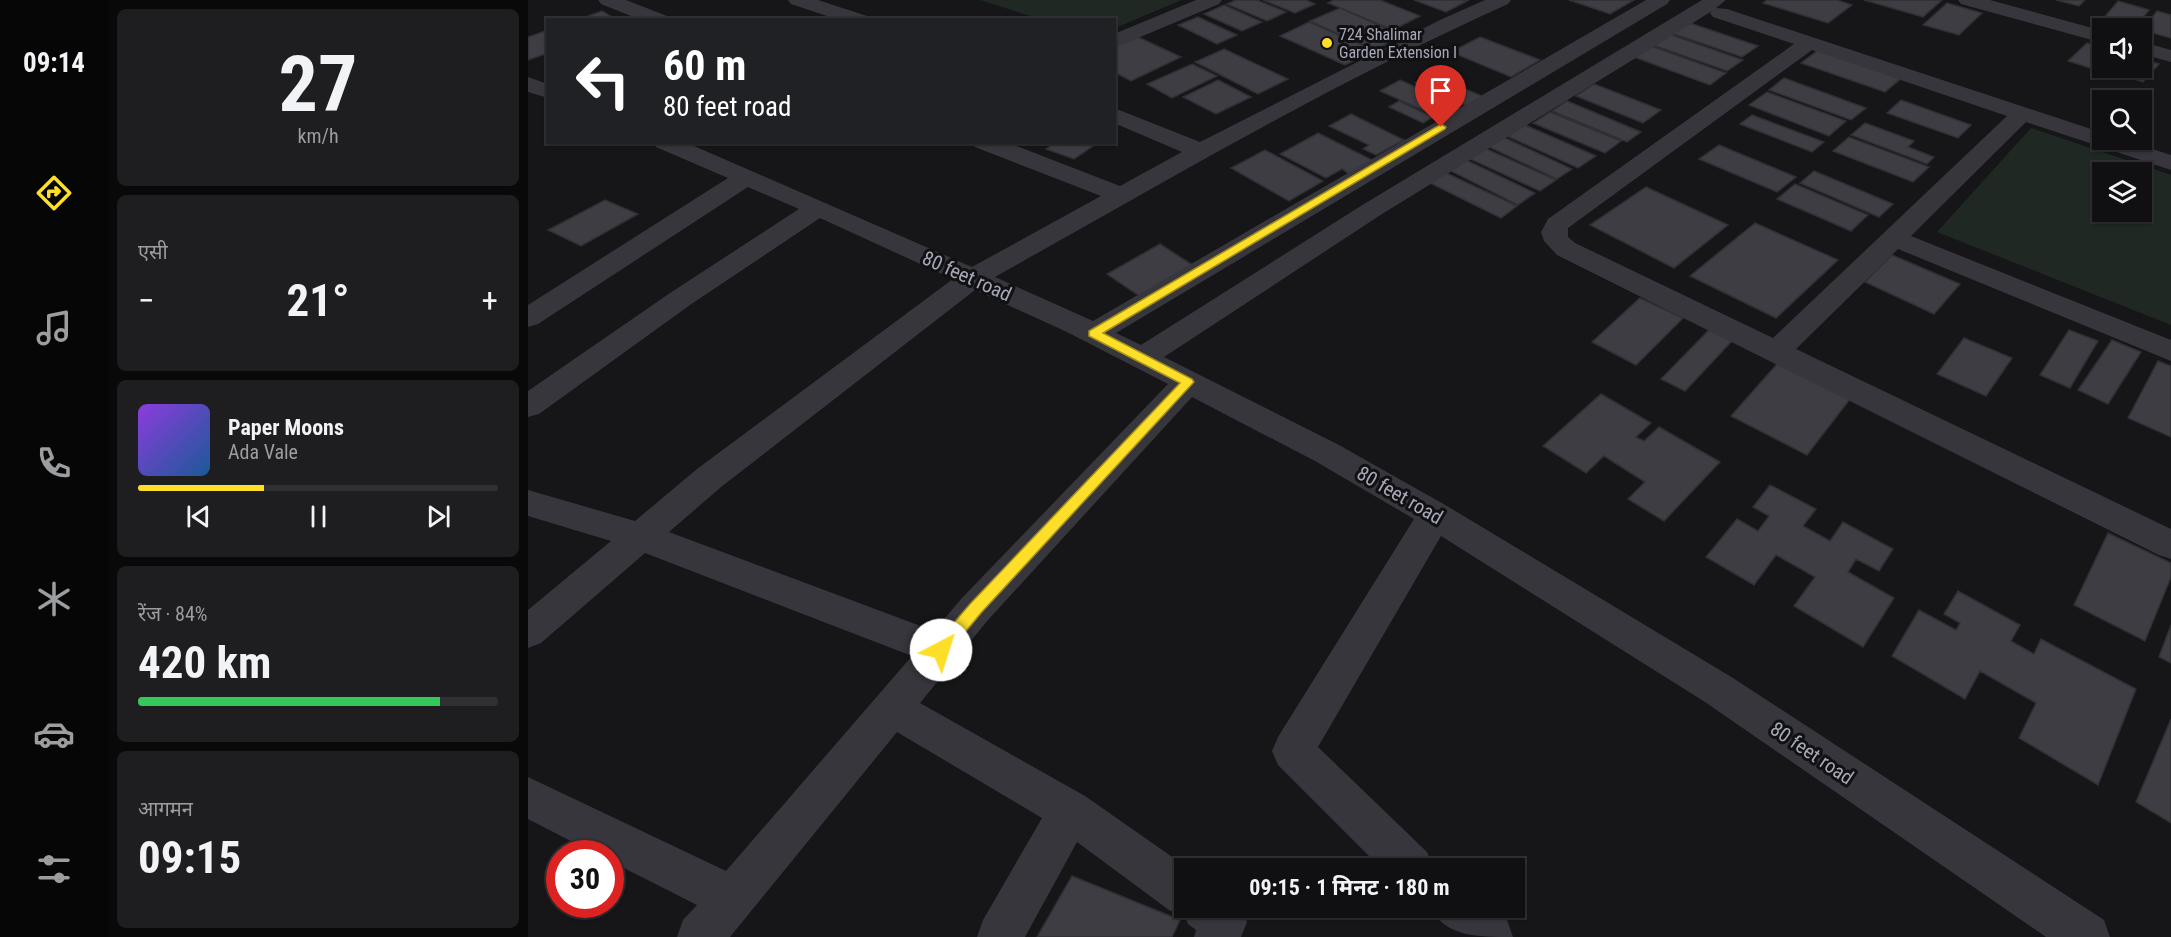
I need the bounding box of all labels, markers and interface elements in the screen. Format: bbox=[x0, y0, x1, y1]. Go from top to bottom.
map controls bbox=[2092, 18, 2152, 222]
button: sound bbox=[2092, 18, 2152, 78]
place label: 724 Shalimar Garden Extension I bbox=[1339, 25, 1457, 62]
marker: 724 Shalimar Garden Extension I bbox=[1320, 36, 1334, 50]
text: 27 bbox=[279, 39, 357, 130]
text: 60 m bbox=[663, 41, 746, 90]
icon: left bbox=[564, 42, 642, 120]
text: 09:14 bbox=[23, 47, 85, 79]
pin bbox=[1415, 65, 1466, 127]
icon: arrive bbox=[1424, 74, 1457, 107]
button: search bbox=[2092, 90, 2152, 150]
text: 80 feet road bbox=[663, 91, 791, 123]
text: km/h bbox=[297, 124, 339, 148]
button: layers bbox=[2092, 162, 2152, 222]
icon: directions bbox=[33, 172, 75, 214]
text: एसी bbox=[138, 240, 168, 264]
street label: 80 feet road bbox=[919, 246, 1015, 306]
text: 21° bbox=[287, 274, 350, 327]
text: − bbox=[138, 281, 155, 320]
text: + bbox=[482, 281, 498, 320]
icon: music bbox=[33, 307, 75, 349]
text: Paper Moons bbox=[228, 415, 344, 440]
text: Ada Vale bbox=[228, 440, 298, 464]
icon: phone bbox=[33, 442, 75, 484]
street label: 80 feet road bbox=[1353, 461, 1447, 529]
icon: previous bbox=[182, 500, 215, 533]
icon: pause bbox=[302, 500, 335, 533]
icon: next bbox=[422, 500, 455, 533]
icon: climate bbox=[33, 578, 75, 620]
text: रेंज · 84% bbox=[138, 602, 207, 626]
position arrow bbox=[909, 618, 973, 682]
text: 420 km bbox=[138, 636, 271, 689]
icon: car bbox=[33, 713, 75, 755]
street label: 80 feet road bbox=[1766, 716, 1858, 790]
text: आगमन bbox=[138, 797, 193, 821]
text: 09:15 bbox=[138, 831, 241, 884]
speed limit sign: 30 bbox=[546, 840, 624, 918]
icon: filters bbox=[33, 848, 75, 890]
text: 09:15 · 1 मिनट · 180 m bbox=[1249, 875, 1450, 900]

